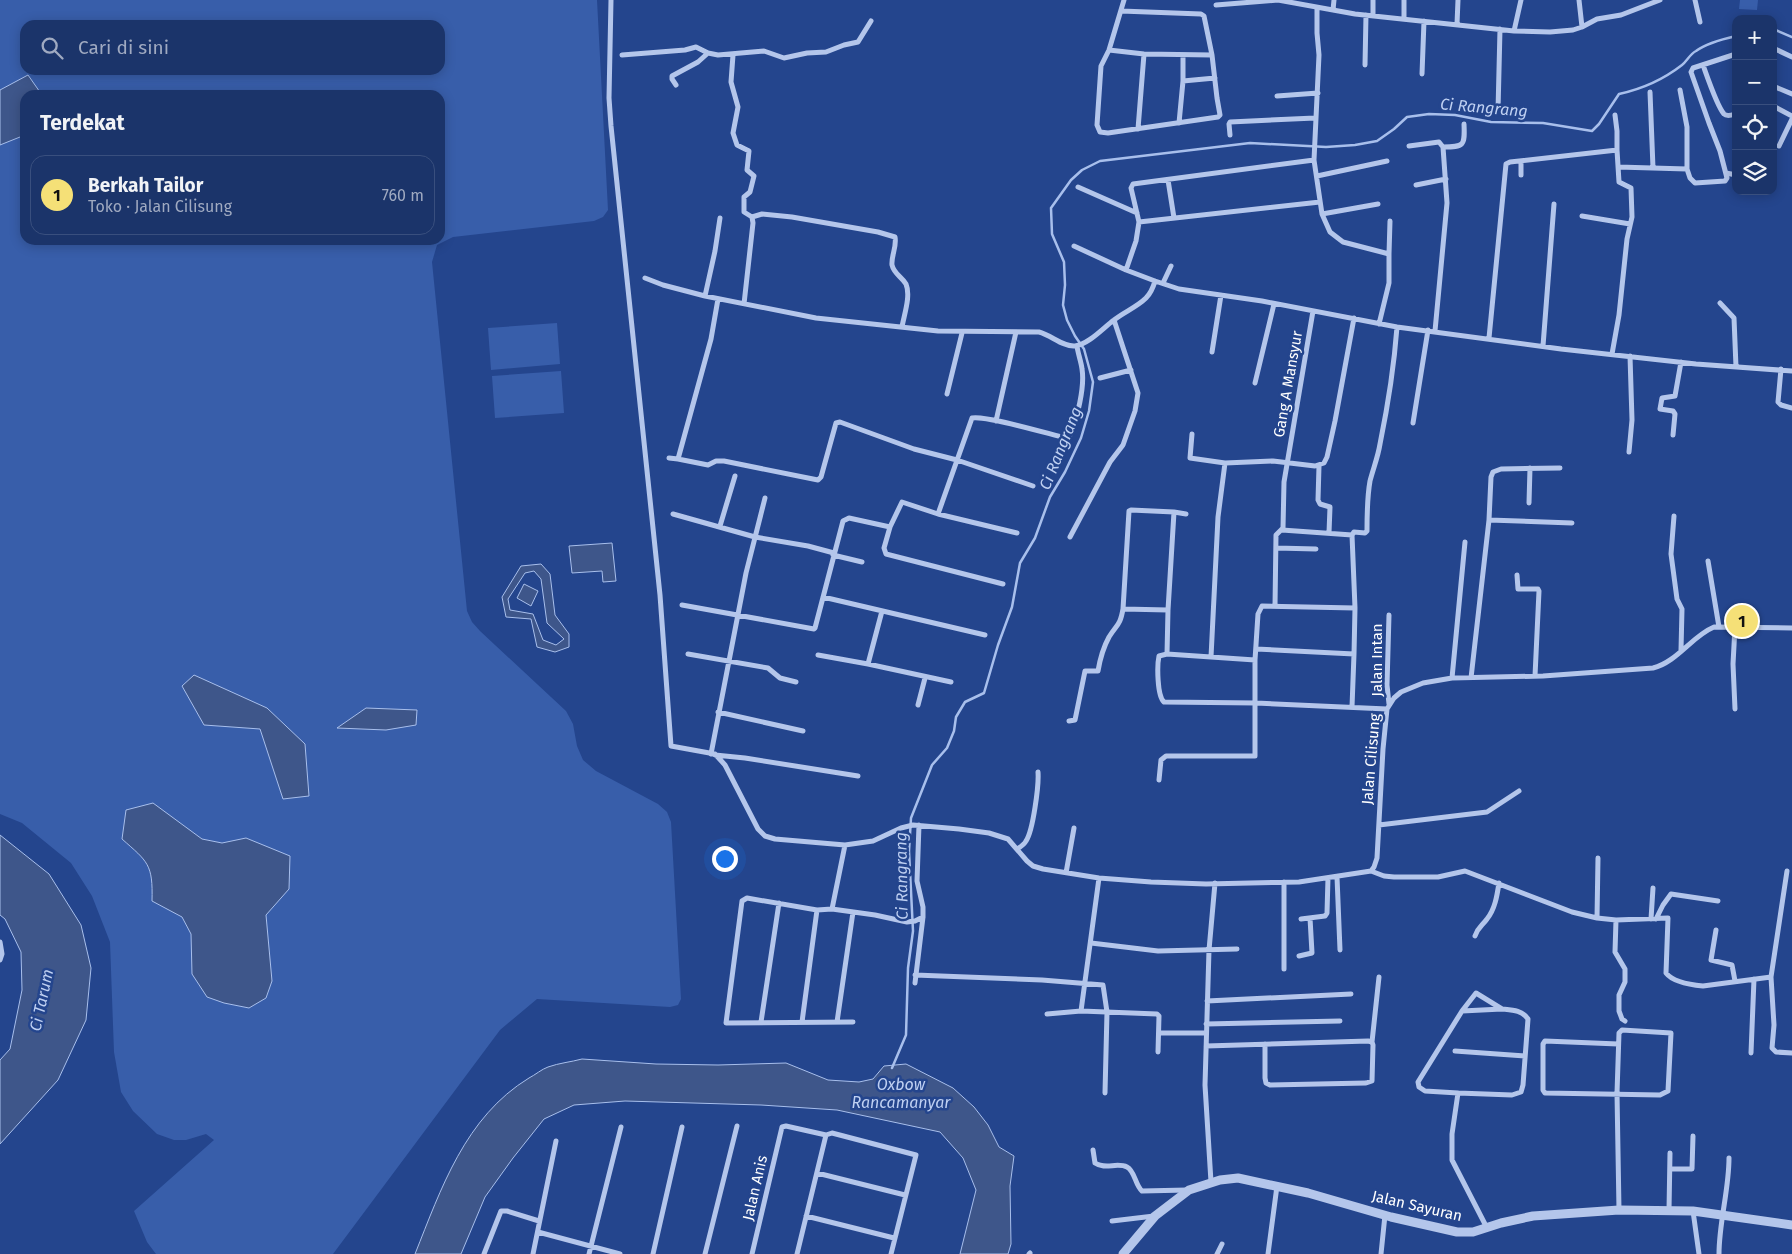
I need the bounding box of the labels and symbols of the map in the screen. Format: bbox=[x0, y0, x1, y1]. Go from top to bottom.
water label: Ci Rangrang bbox=[1439, 94, 1529, 121]
street label: Gang A Mansyur bbox=[1270, 329, 1306, 439]
water label: Ci Rangrang bbox=[1035, 404, 1086, 492]
pin: 1 bbox=[1726, 602, 1758, 640]
street label: Jalan Intan bbox=[1368, 623, 1386, 697]
street label: Jalan Cilisung bbox=[1358, 712, 1384, 805]
water label: Ci Rangrang bbox=[891, 832, 912, 920]
your location bbox=[712, 846, 738, 872]
water label: Ci Tarum bbox=[26, 967, 57, 1033]
water label: Oxbow Rancamanyar bbox=[852, 1075, 951, 1112]
street label: Jalan Anis bbox=[739, 1154, 771, 1222]
street label: Jalan Sayuran bbox=[1370, 1187, 1464, 1225]

